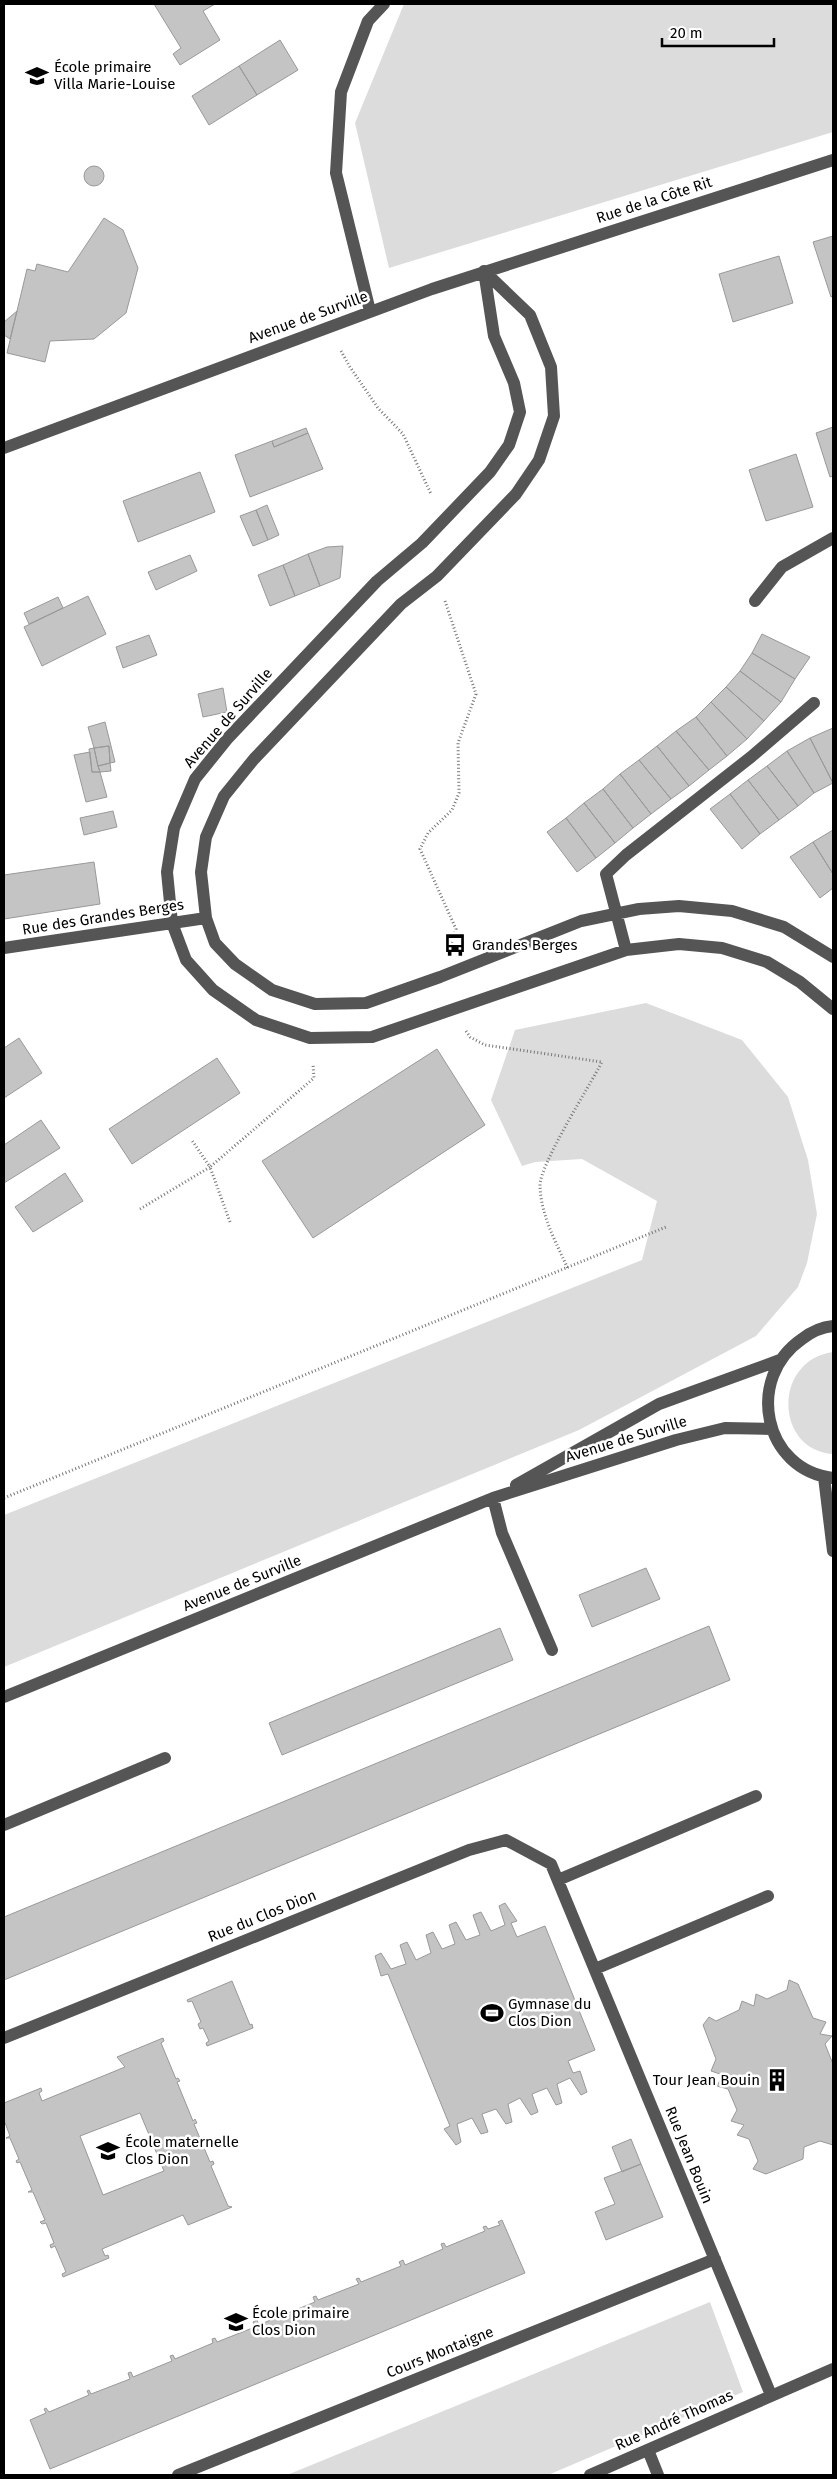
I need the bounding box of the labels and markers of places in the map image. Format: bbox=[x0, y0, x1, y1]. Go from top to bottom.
place label: École primaire Villa Marie-Louise bbox=[54, 58, 176, 93]
school or university icon: École primaire Villa Marie-Louise bbox=[24, 63, 50, 89]
bus stop icon: Grandes Berges bbox=[442, 932, 468, 958]
place label: Grandes Berges bbox=[472, 936, 577, 954]
place label: Gymnase du Clos Dion bbox=[508, 1995, 591, 2030]
sports icon: Gymnase du Clos Dion bbox=[479, 2000, 505, 2026]
building icon: Tour Jean Bouin bbox=[764, 2067, 790, 2093]
place label: Tour Jean Bouin bbox=[653, 2071, 760, 2089]
place label: École maternelle Clos Dion bbox=[125, 2133, 239, 2168]
school or university icon: École maternelle Clos Dion bbox=[95, 2138, 121, 2164]
place label: École primaire Clos Dion bbox=[252, 2304, 350, 2339]
school or university icon: École primaire Clos Dion bbox=[223, 2309, 249, 2335]

